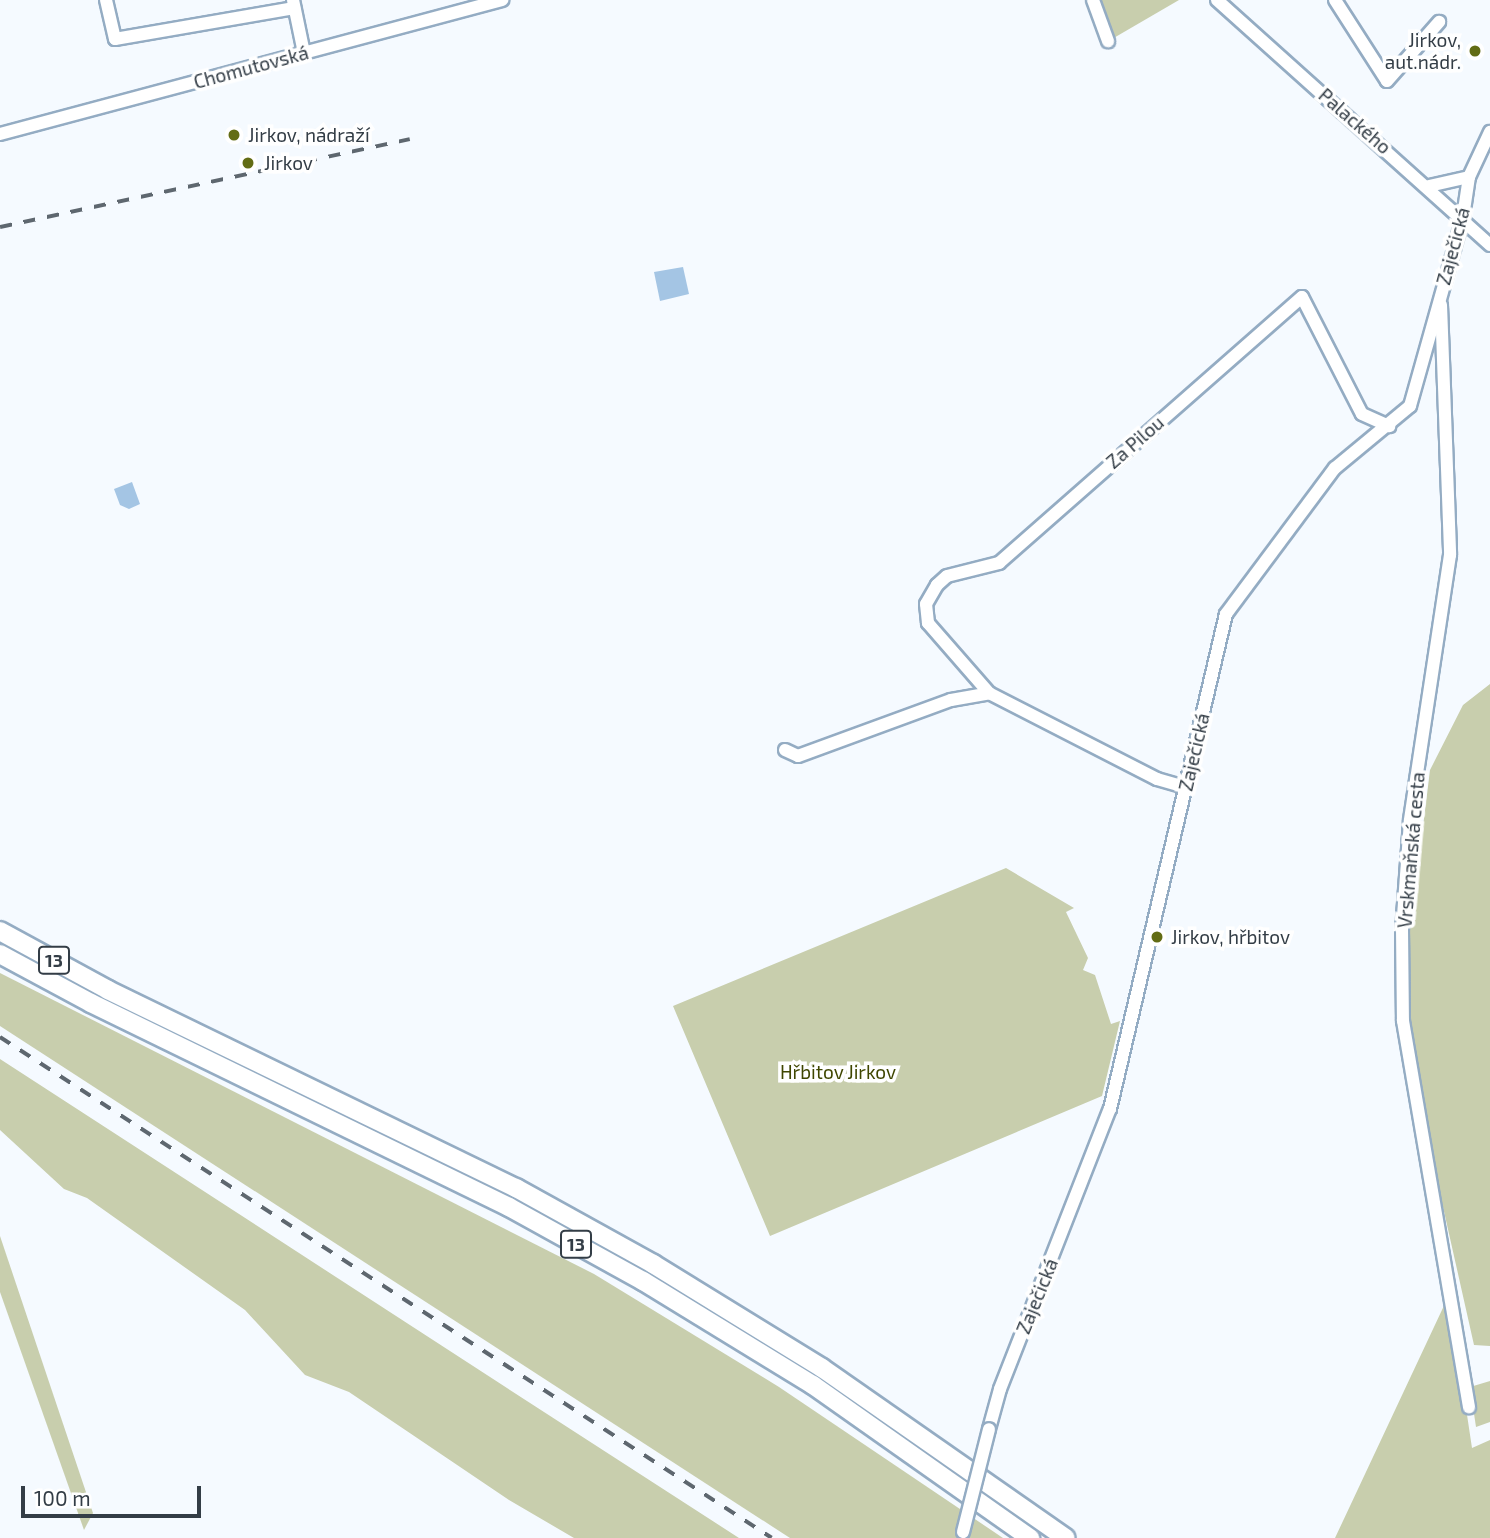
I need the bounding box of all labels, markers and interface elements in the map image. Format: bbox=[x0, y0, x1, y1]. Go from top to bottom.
place label: Jirkov, aut.nádr. bbox=[1385, 29, 1461, 73]
street label: Chomutovská bbox=[191, 41, 311, 93]
marker: Jirkov, aut.nádr. bbox=[1467, 43, 1483, 59]
street label: Palackého bbox=[1314, 83, 1396, 159]
place label: Jirkov, nádraží bbox=[248, 124, 370, 146]
marker: Jirkov, nádraží bbox=[226, 127, 242, 143]
place label: Jirkov bbox=[264, 152, 313, 174]
marker: Jirkov bbox=[238, 153, 258, 173]
street label: Zaječická bbox=[1432, 205, 1474, 287]
street label: Za Pilou bbox=[1102, 411, 1168, 473]
street label: Zaječická bbox=[1174, 711, 1214, 793]
street label: Vrskmaňská cesta bbox=[1393, 771, 1429, 929]
place label: Jirkov, hřbitov bbox=[1171, 926, 1290, 948]
marker: Jirkov, hřbitov bbox=[1149, 929, 1165, 945]
road number: 13 bbox=[36, 945, 72, 974]
park label: Hřbitov Jirkov bbox=[779, 1061, 897, 1083]
road number: 13 bbox=[558, 1230, 594, 1259]
street label: Zaječická bbox=[1012, 1255, 1062, 1337]
scale bar bbox=[24, 1472, 205, 1516]
text: 100 m bbox=[34, 1485, 91, 1510]

